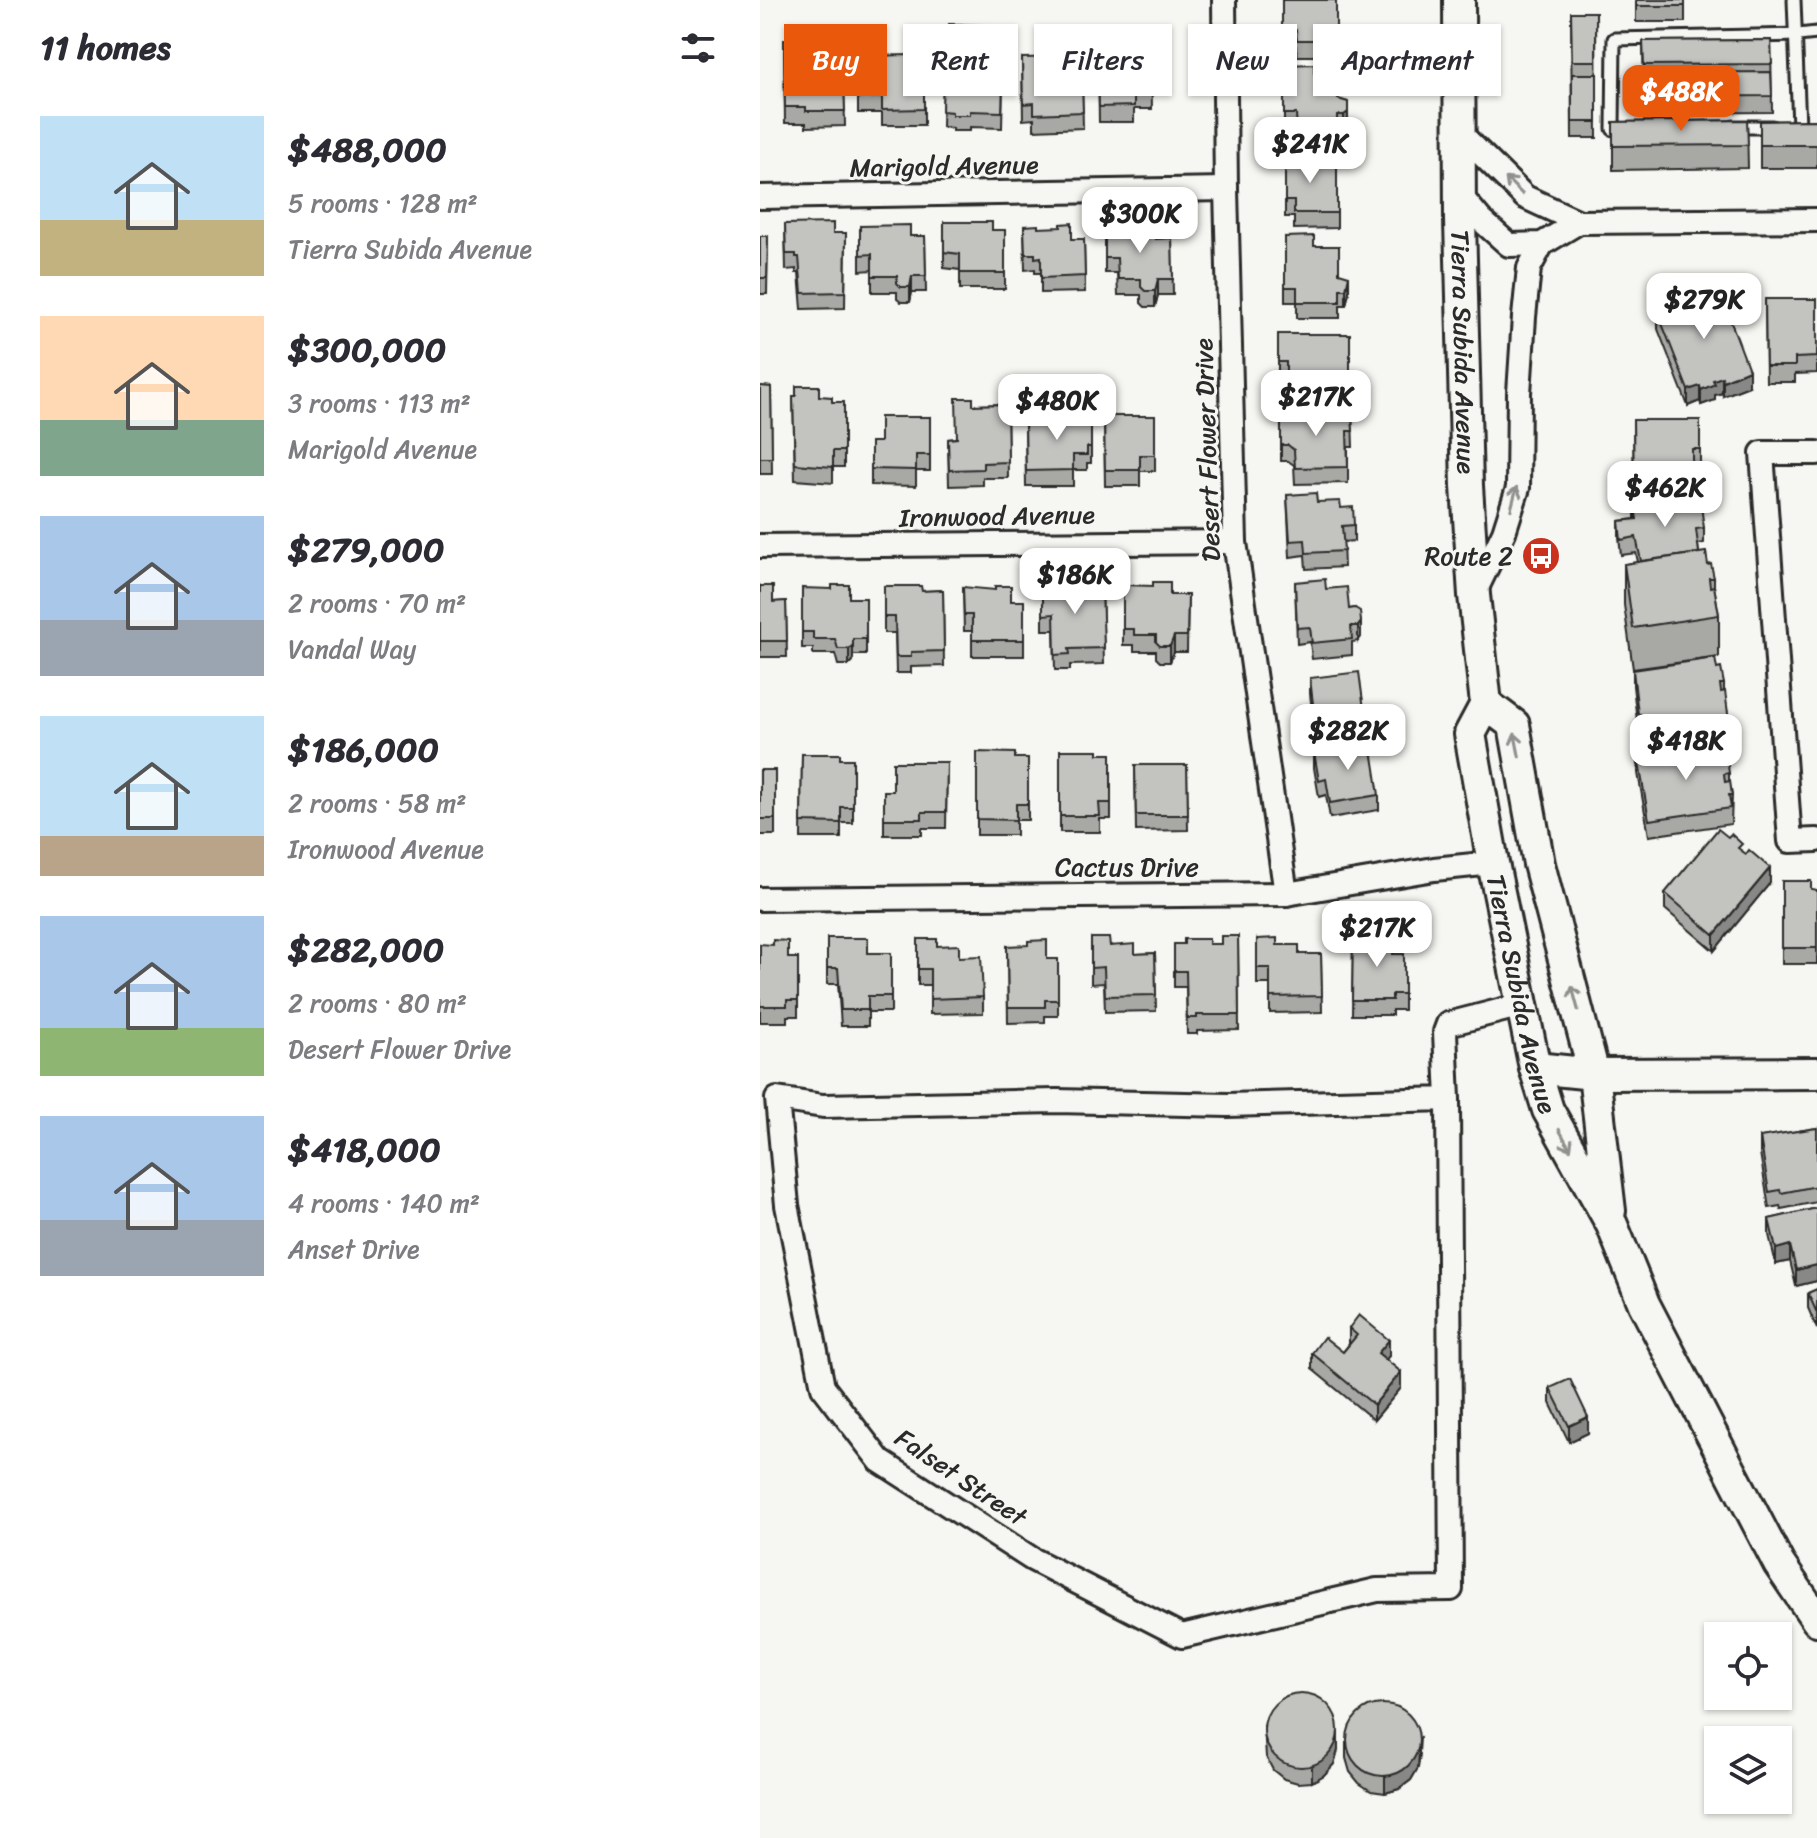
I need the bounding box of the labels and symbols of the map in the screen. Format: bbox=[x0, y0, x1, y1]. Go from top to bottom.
pin: $488K bbox=[1625, 65, 1737, 133]
pin: $241K bbox=[1254, 117, 1366, 185]
street label: Marigold Avenue bbox=[849, 141, 1039, 191]
one-way arrow bbox=[1505, 177, 1524, 196]
pin: $300K bbox=[1084, 187, 1196, 255]
street label: Tierra Subida Avenue bbox=[1437, 229, 1490, 475]
pin: $279K bbox=[1648, 273, 1760, 341]
street label: Desert Flower Drive bbox=[1180, 337, 1234, 562]
pin: $217K bbox=[1260, 370, 1372, 438]
pin: $480K bbox=[1001, 374, 1113, 442]
pin: $462K bbox=[1609, 461, 1721, 529]
one-way arrow bbox=[1508, 485, 1523, 511]
street label: Ironwood Avenue bbox=[898, 491, 1096, 541]
place label: Route 2 bbox=[1424, 533, 1513, 579]
bus stop icon: Route 2 bbox=[1520, 535, 1562, 577]
pin: $186K bbox=[1019, 548, 1131, 616]
pin: $282K bbox=[1292, 704, 1404, 772]
pin: $418K bbox=[1630, 714, 1742, 782]
one-way arrow bbox=[1509, 733, 1524, 758]
street label: Cactus Drive bbox=[1055, 844, 1199, 890]
street label: Tierra Subida Avenue bbox=[1473, 870, 1571, 1120]
pin: $217K bbox=[1321, 901, 1433, 969]
one-way arrow bbox=[1567, 986, 1582, 1012]
one-way arrow bbox=[1557, 1128, 1573, 1151]
street label: Falset Street bbox=[885, 1415, 1038, 1539]

